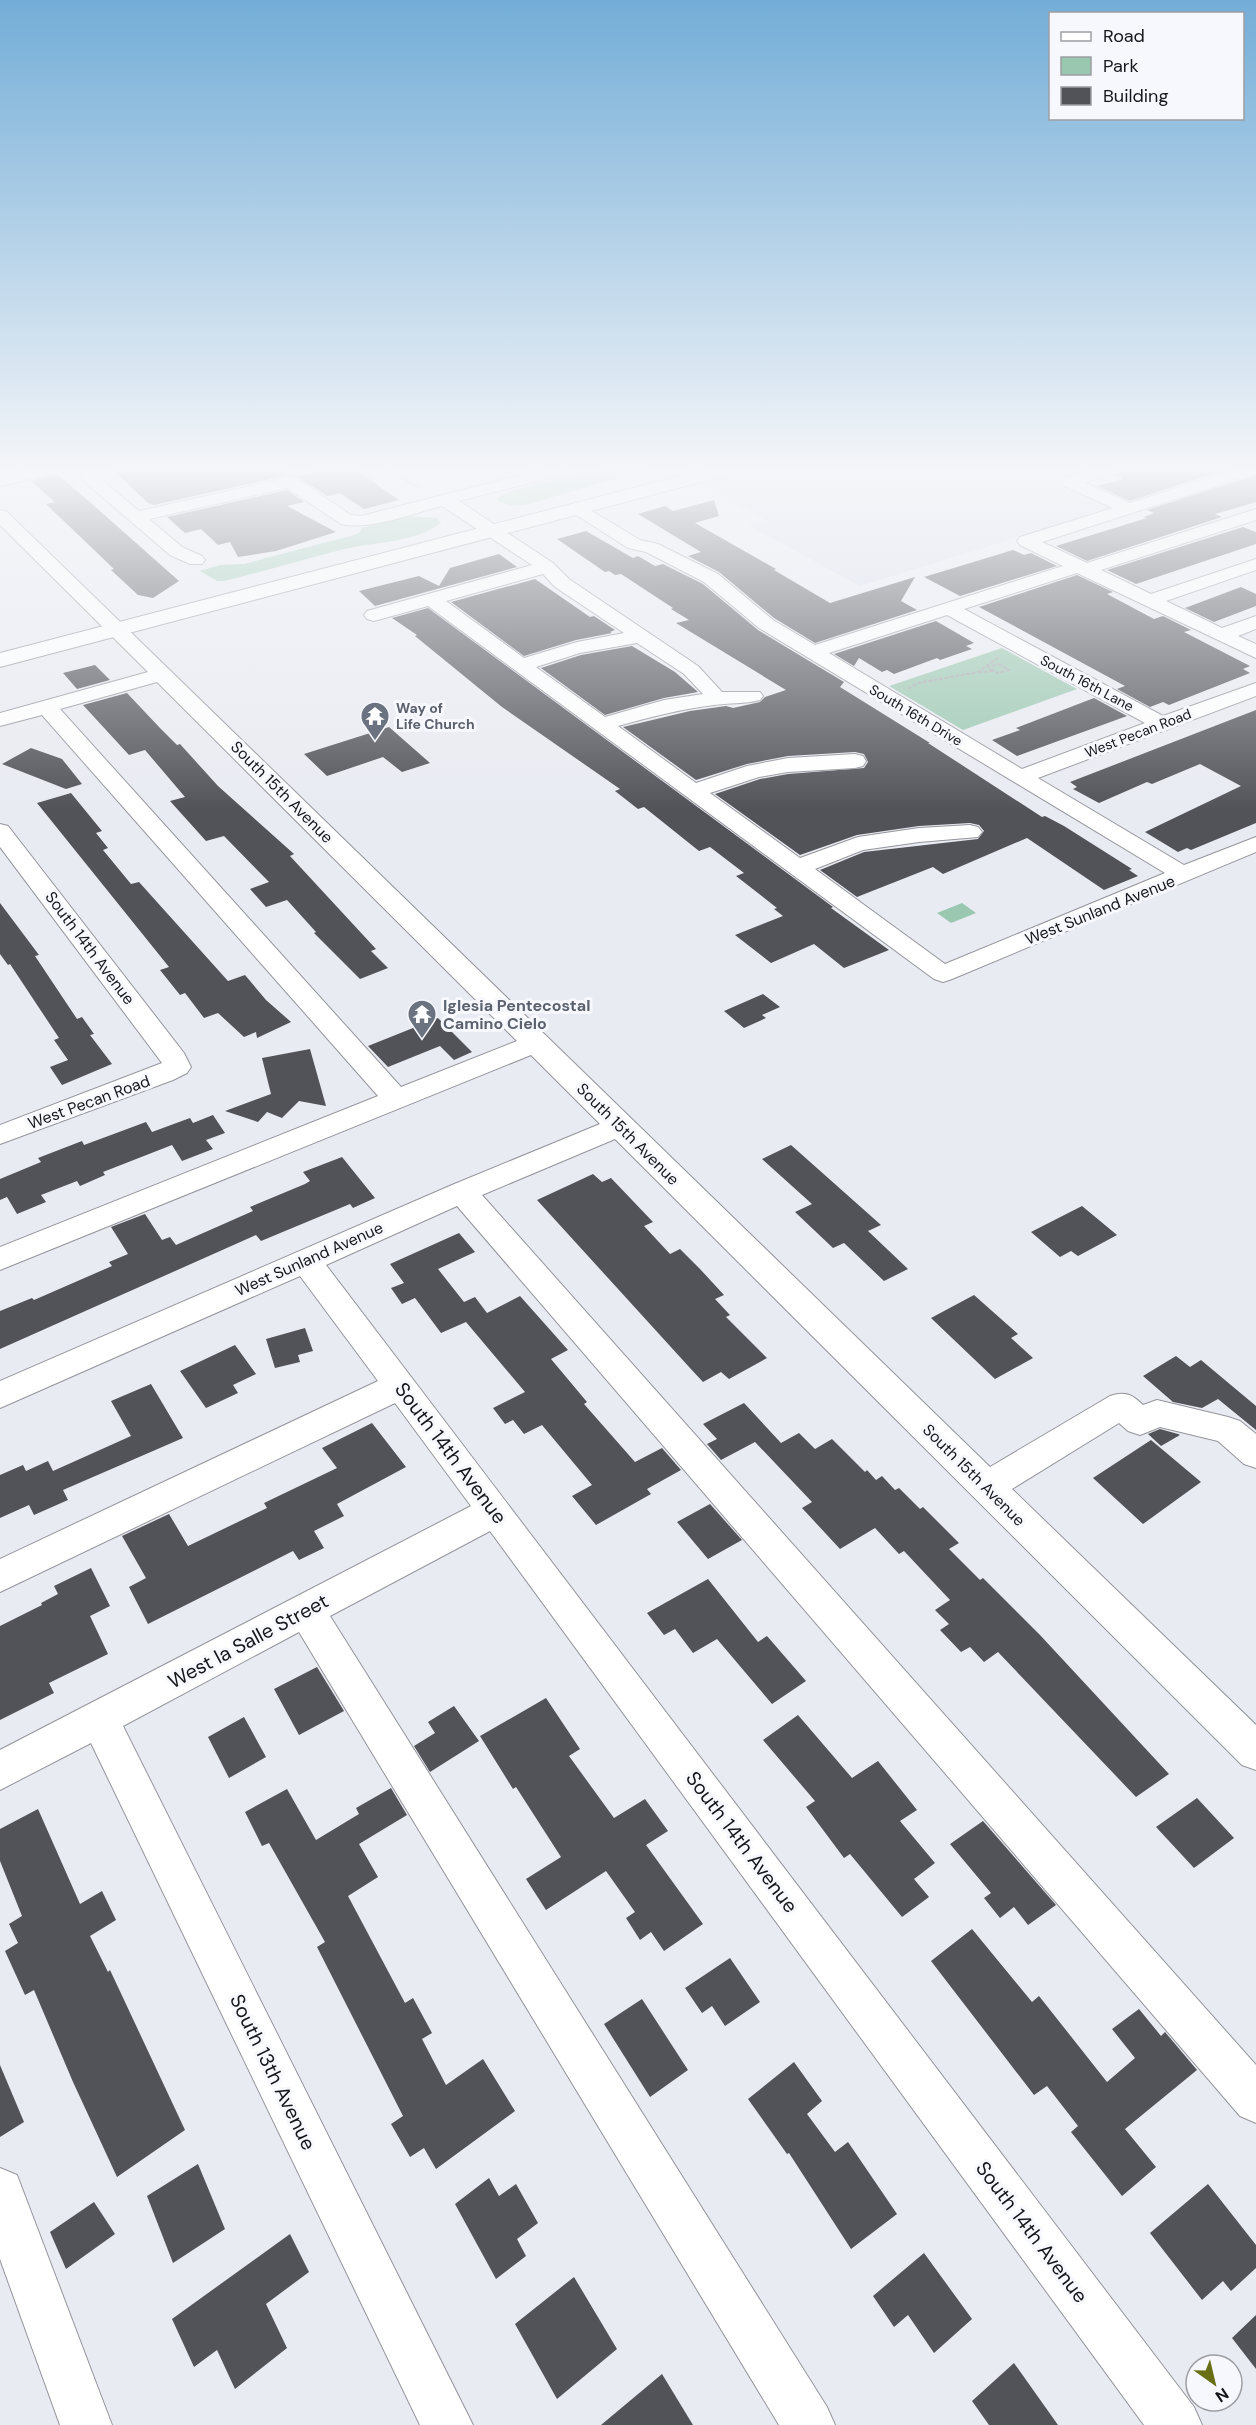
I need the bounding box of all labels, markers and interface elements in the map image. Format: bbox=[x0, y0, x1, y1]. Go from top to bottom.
legend bbox=[1049, 12, 1244, 120]
text: Road bbox=[1103, 24, 1145, 48]
text: Park bbox=[1103, 54, 1139, 78]
text: Building bbox=[1103, 84, 1168, 108]
street label: South 16th Lane bbox=[1037, 651, 1137, 715]
street label: South 16th Drive bbox=[866, 680, 966, 750]
place label: Way of Life Church bbox=[396, 699, 475, 733]
temple icon: Way of Life Church bbox=[359, 700, 391, 742]
street label: West Pecan Road bbox=[1082, 704, 1194, 762]
street label: South 15th Avenue bbox=[226, 736, 338, 848]
street label: West Sunland Avenue bbox=[1022, 870, 1178, 950]
street label: South 14th Avenue bbox=[41, 887, 139, 1009]
place label: Iglesia Pentecostal Camino Cielo bbox=[443, 995, 590, 1034]
temple icon: Iglesia Pentecostal Camino Cielo bbox=[406, 998, 438, 1040]
street label: West Pecan Road bbox=[25, 1070, 153, 1134]
street label: South 15th Avenue bbox=[572, 1078, 684, 1190]
street label: West Sunland Avenue bbox=[232, 1217, 386, 1301]
street label: South 14th Avenue bbox=[389, 1377, 513, 1529]
street label: South 15th Avenue bbox=[918, 1419, 1030, 1531]
street label: West la Salle Street bbox=[163, 1588, 333, 1694]
street label: South 14th Avenue bbox=[680, 1766, 804, 1918]
street label: South 13th Avenue bbox=[224, 1990, 322, 2154]
street label: South 14th Avenue bbox=[970, 2156, 1094, 2308]
north arrow bbox=[1184, 2353, 1244, 2413]
text: N bbox=[1211, 2383, 1233, 2407]

